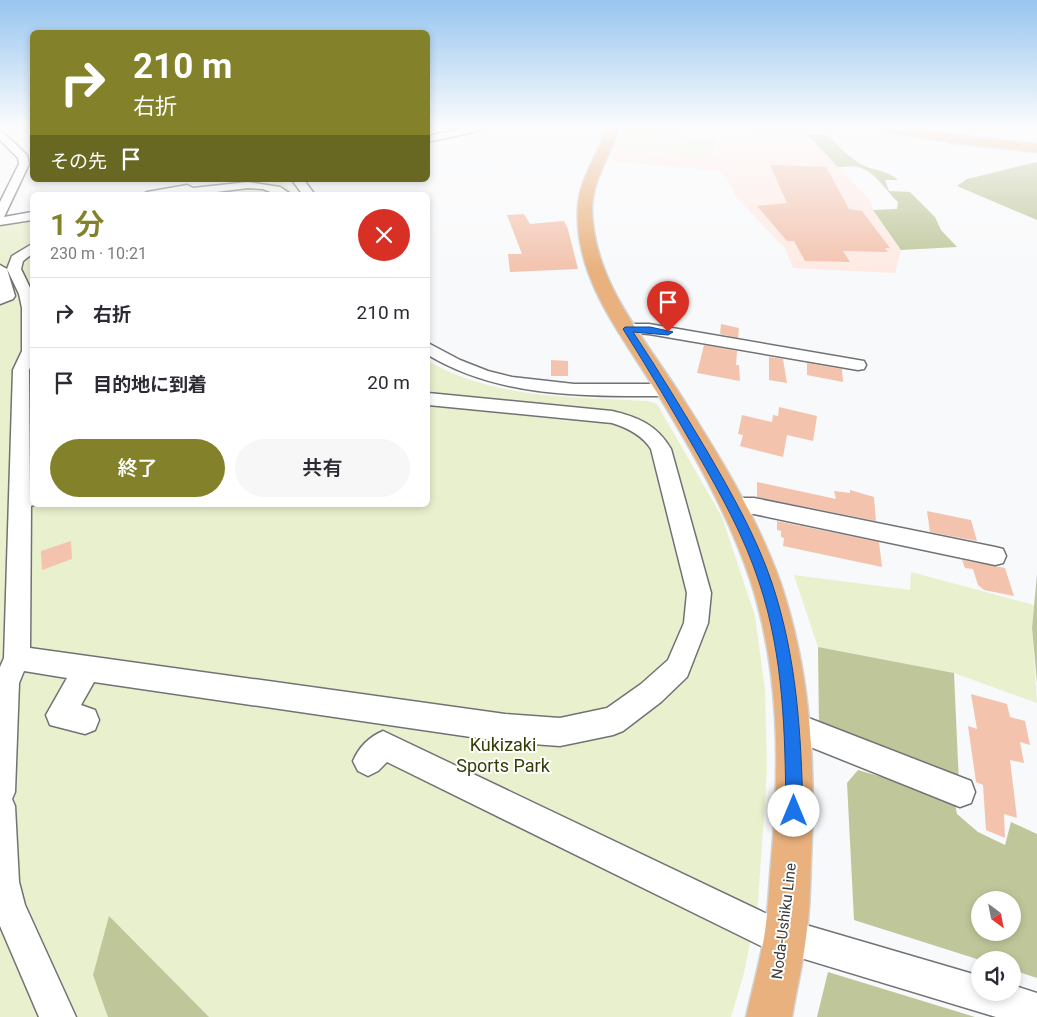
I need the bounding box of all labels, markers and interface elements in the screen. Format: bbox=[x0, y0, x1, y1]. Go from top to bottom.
text: 210 m bbox=[133, 46, 232, 87]
icon: right bbox=[50, 50, 115, 115]
text: 右折 bbox=[133, 94, 177, 119]
icon: arrive bbox=[117, 145, 145, 173]
text: その先 bbox=[50, 150, 107, 173]
text: 1 分 bbox=[50, 207, 105, 242]
button: close bbox=[358, 209, 410, 261]
text: 230 m · 10:21 bbox=[50, 244, 147, 263]
pin bbox=[647, 281, 689, 332]
icon: arrive bbox=[654, 288, 682, 316]
icon: right bbox=[50, 299, 78, 327]
text: 210 m bbox=[357, 301, 410, 324]
text: 右折 bbox=[93, 303, 131, 326]
icon: arrive bbox=[50, 369, 78, 397]
text: 20 m bbox=[367, 371, 410, 394]
text: 目的地に到着 bbox=[93, 373, 207, 396]
button: 終了 bbox=[50, 439, 225, 497]
button: 共有 bbox=[235, 439, 410, 497]
park label: Kukizaki Sports Park bbox=[456, 734, 551, 776]
position arrow bbox=[767, 784, 819, 836]
street label: Noda-Ushiku Line bbox=[768, 862, 800, 980]
north arrow bbox=[971, 891, 1021, 941]
map controls bbox=[971, 891, 1021, 1001]
button: sound bbox=[971, 951, 1021, 1001]

